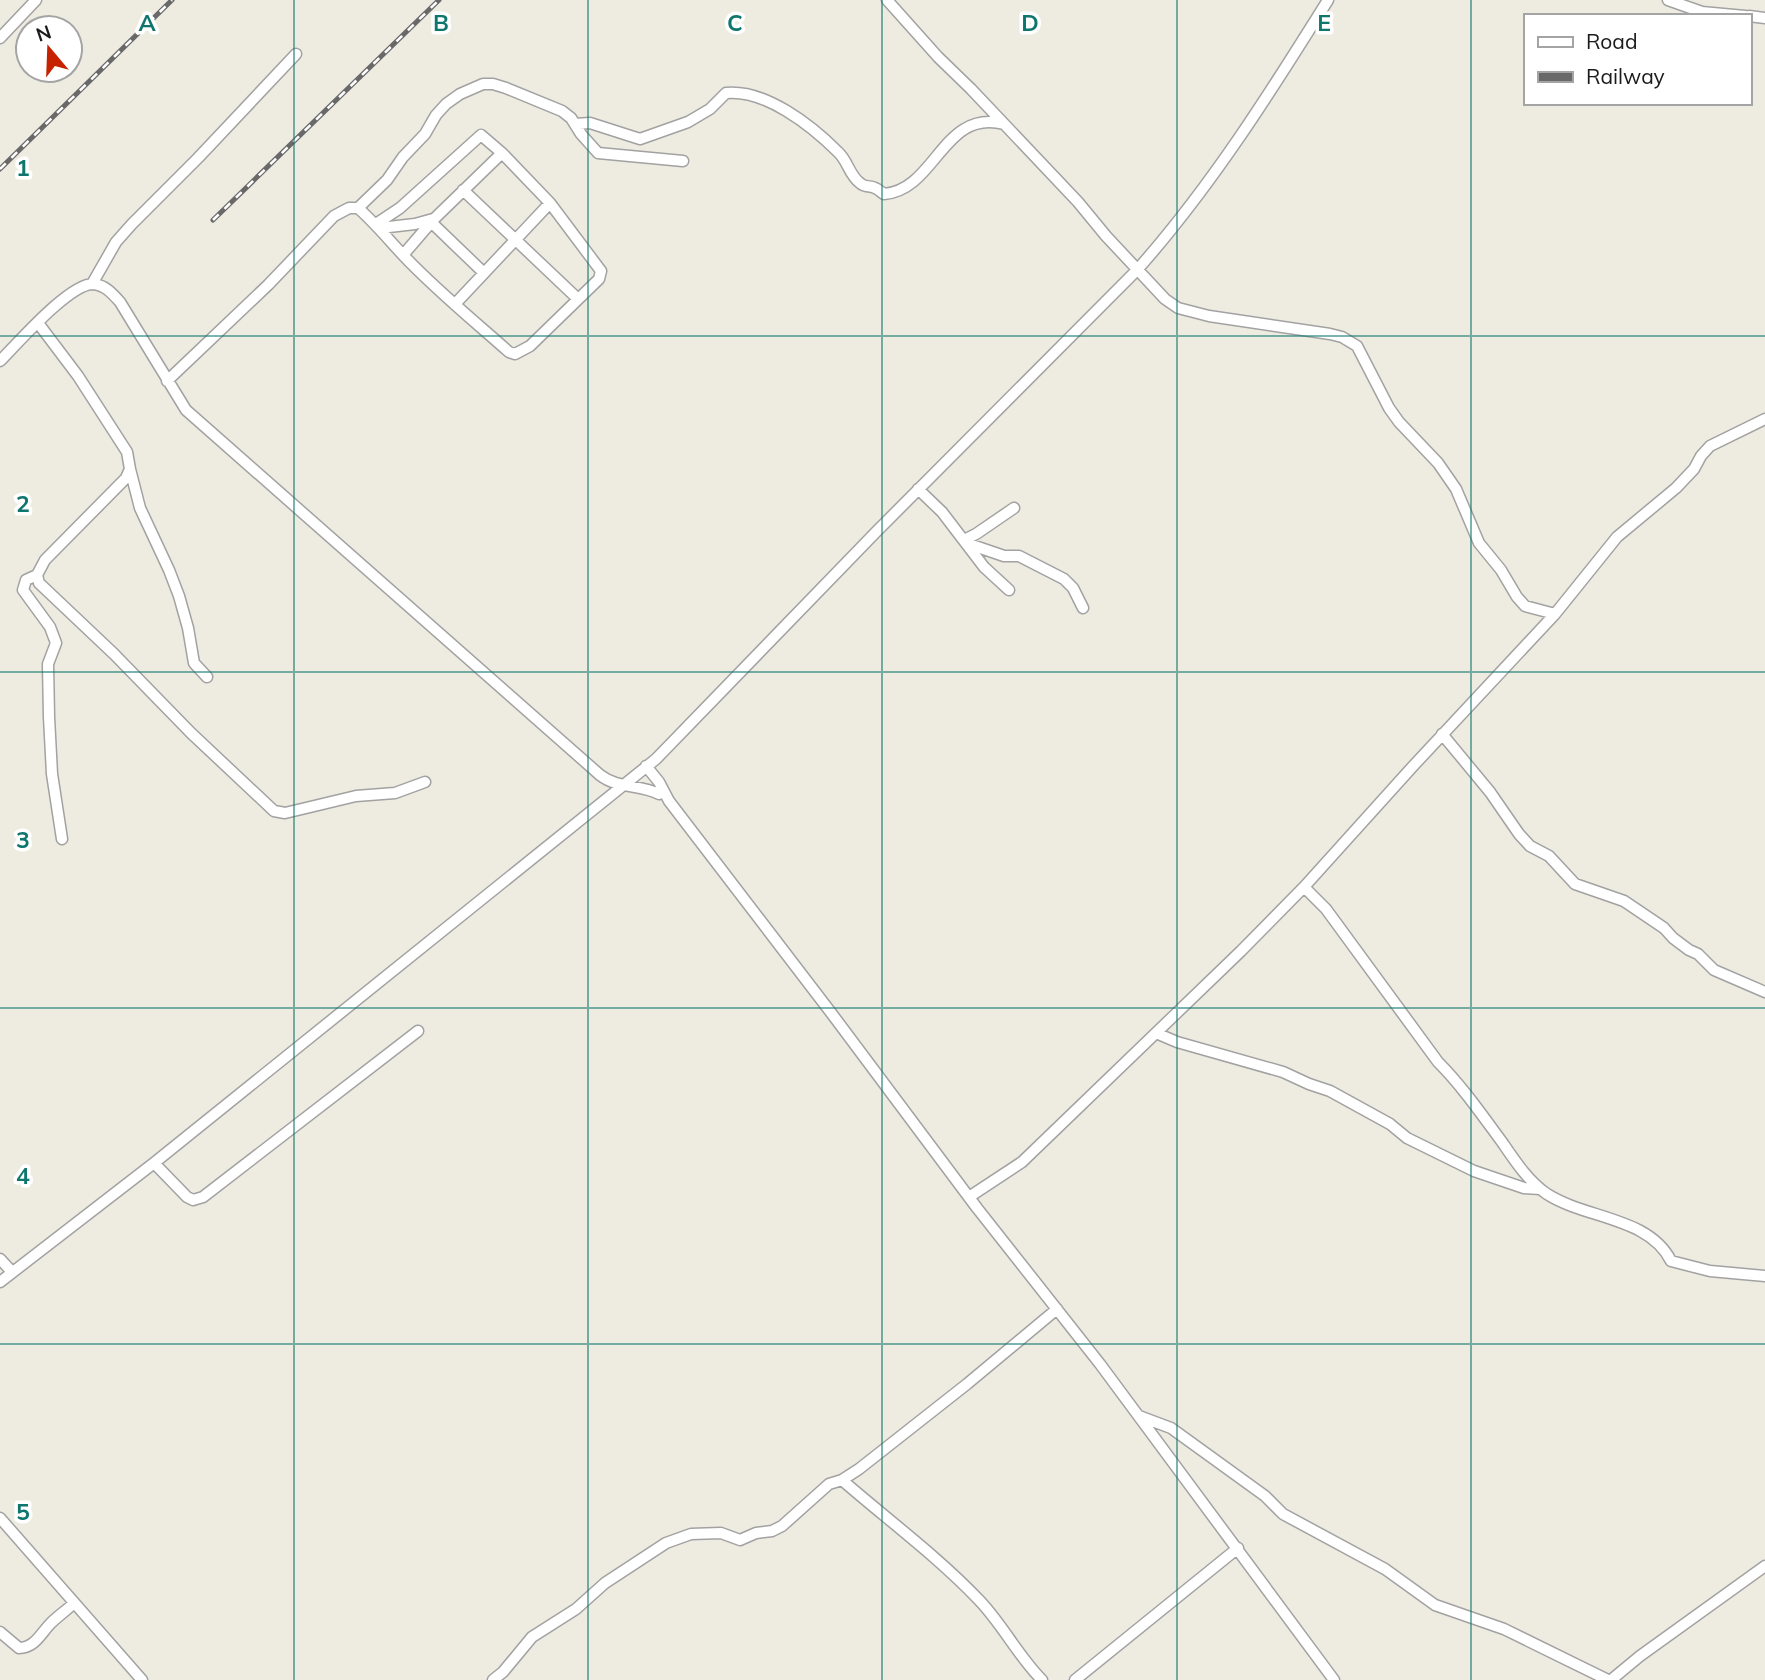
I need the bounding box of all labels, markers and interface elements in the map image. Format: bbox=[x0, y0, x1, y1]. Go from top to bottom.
text: A bbox=[138, 8, 156, 37]
text: B bbox=[433, 8, 449, 37]
text: C bbox=[727, 8, 743, 37]
text: D bbox=[1021, 8, 1039, 37]
text: E bbox=[1317, 8, 1331, 37]
north arrow bbox=[14, 14, 84, 84]
legend bbox=[1524, 14, 1751, 105]
text: N bbox=[33, 19, 54, 47]
text: Road bbox=[1586, 28, 1637, 54]
text: Railway bbox=[1586, 63, 1665, 89]
text: 1 bbox=[16, 153, 30, 182]
text: 2 bbox=[16, 489, 30, 518]
text: 3 bbox=[16, 825, 30, 854]
text: 4 bbox=[16, 1161, 30, 1190]
text: 5 bbox=[16, 1497, 30, 1526]

